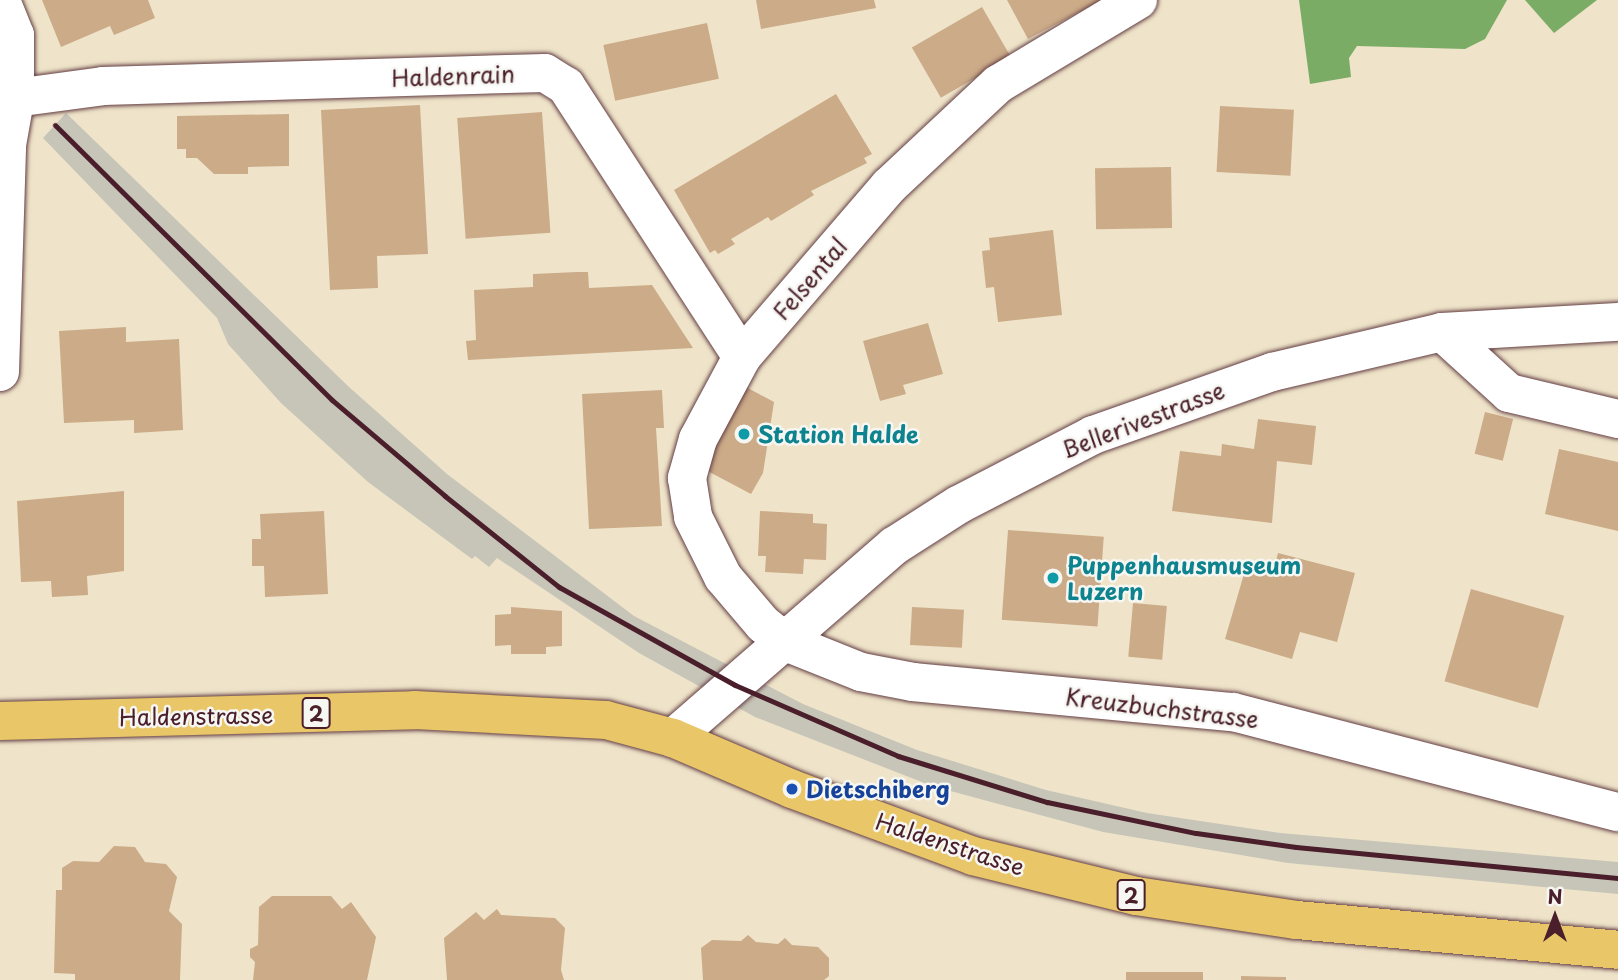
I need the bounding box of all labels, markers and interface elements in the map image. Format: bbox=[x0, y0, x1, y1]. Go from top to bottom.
street label: Haldenrain bbox=[391, 60, 515, 92]
street label: Felsental bbox=[767, 233, 853, 325]
street label: Bellerivestrasse bbox=[1058, 376, 1228, 464]
place label: Station Halde bbox=[758, 420, 921, 448]
marker: Station Halde bbox=[736, 426, 752, 442]
place label: Puppenhausmuseum Luzern bbox=[1067, 551, 1301, 605]
marker: Puppenhausmuseum Luzern bbox=[1045, 570, 1061, 586]
street label: Kreuzbuchstrasse bbox=[1064, 682, 1260, 734]
road number: 2 bbox=[300, 696, 332, 730]
street label: Haldenstrasse bbox=[119, 701, 273, 731]
place label: Dietschiberg bbox=[806, 775, 950, 803]
marker: Dietschiberg bbox=[784, 781, 800, 797]
street label: Haldenstrasse bbox=[872, 807, 1028, 881]
road number: 2 bbox=[1115, 878, 1147, 912]
north arrow bbox=[1520, 882, 1590, 952]
text: N bbox=[1547, 882, 1563, 910]

